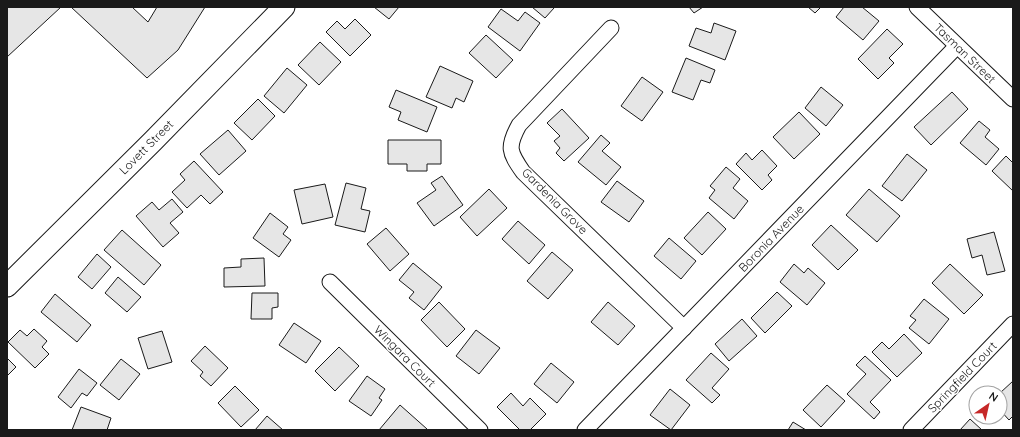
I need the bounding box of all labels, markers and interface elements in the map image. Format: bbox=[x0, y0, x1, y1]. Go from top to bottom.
street label: Tasman Street bbox=[931, 20, 999, 86]
street label: Lovett Street bbox=[116, 117, 176, 177]
street label: Gardenia Grove bbox=[519, 165, 591, 237]
street label: Boronia Avenue bbox=[735, 201, 807, 275]
street label: Wingara Court bbox=[371, 322, 439, 390]
street label: Springfield Court bbox=[924, 338, 1000, 416]
north arrow bbox=[968, 385, 1008, 425]
text: N bbox=[986, 389, 1001, 405]

